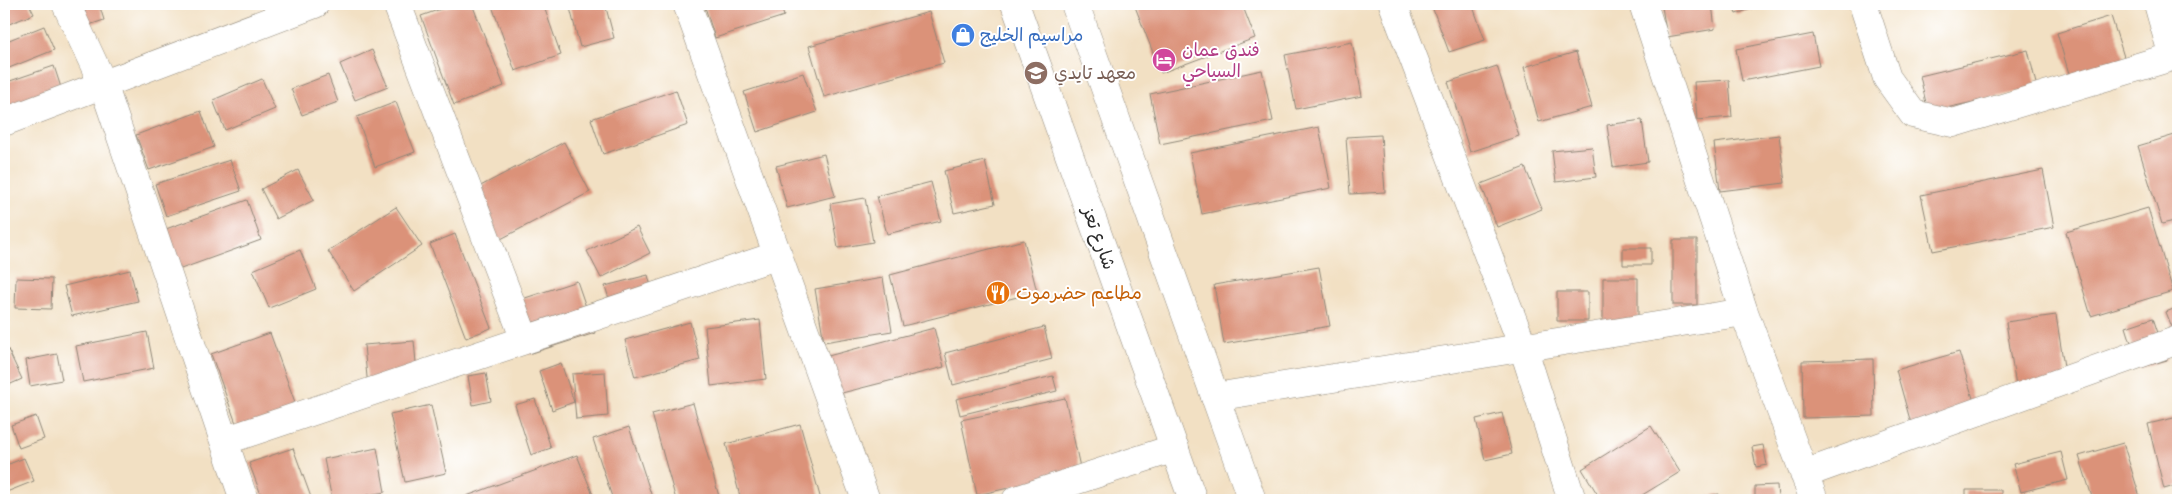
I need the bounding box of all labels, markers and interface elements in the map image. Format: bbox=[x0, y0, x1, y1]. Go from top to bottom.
shop icon: مراسيم الخليج bbox=[950, 22, 976, 48]
place label: مراسيم الخليج bbox=[980, 23, 1083, 49]
place label: فندق عمان السياحي bbox=[1182, 38, 1260, 87]
hotel icon: فندق عمان السياحي bbox=[1151, 47, 1177, 73]
school or university icon: معهد تايدي bbox=[1023, 60, 1049, 86]
place label: معهد تايدي bbox=[1054, 61, 1136, 86]
street label: شارع تعز bbox=[1076, 201, 1121, 273]
restaurant icon: مطاعم حضرموت bbox=[985, 280, 1011, 306]
place label: مطاعم حضرموت bbox=[1016, 281, 1142, 307]

